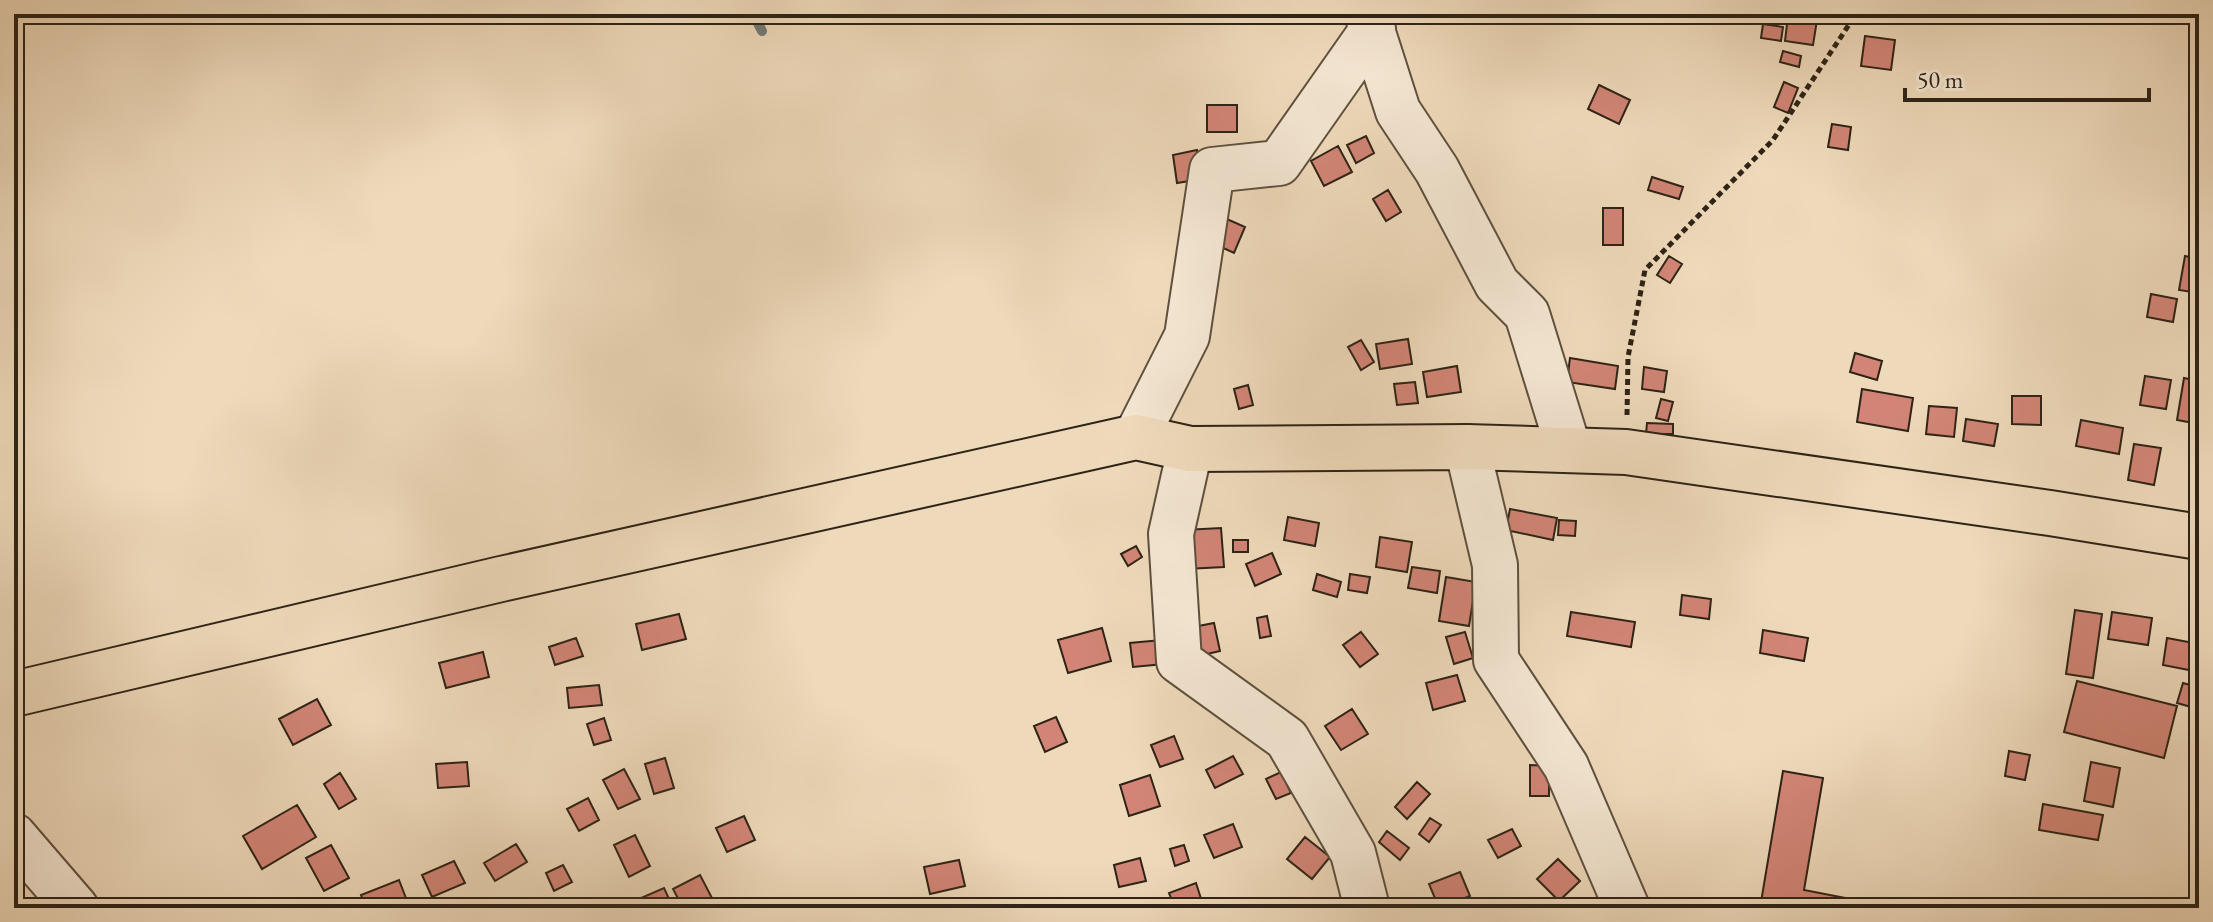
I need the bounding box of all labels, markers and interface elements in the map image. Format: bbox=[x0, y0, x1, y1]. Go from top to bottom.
scale bar bbox=[1905, 52, 2149, 102]
text: 50 m bbox=[1917, 64, 1964, 95]

